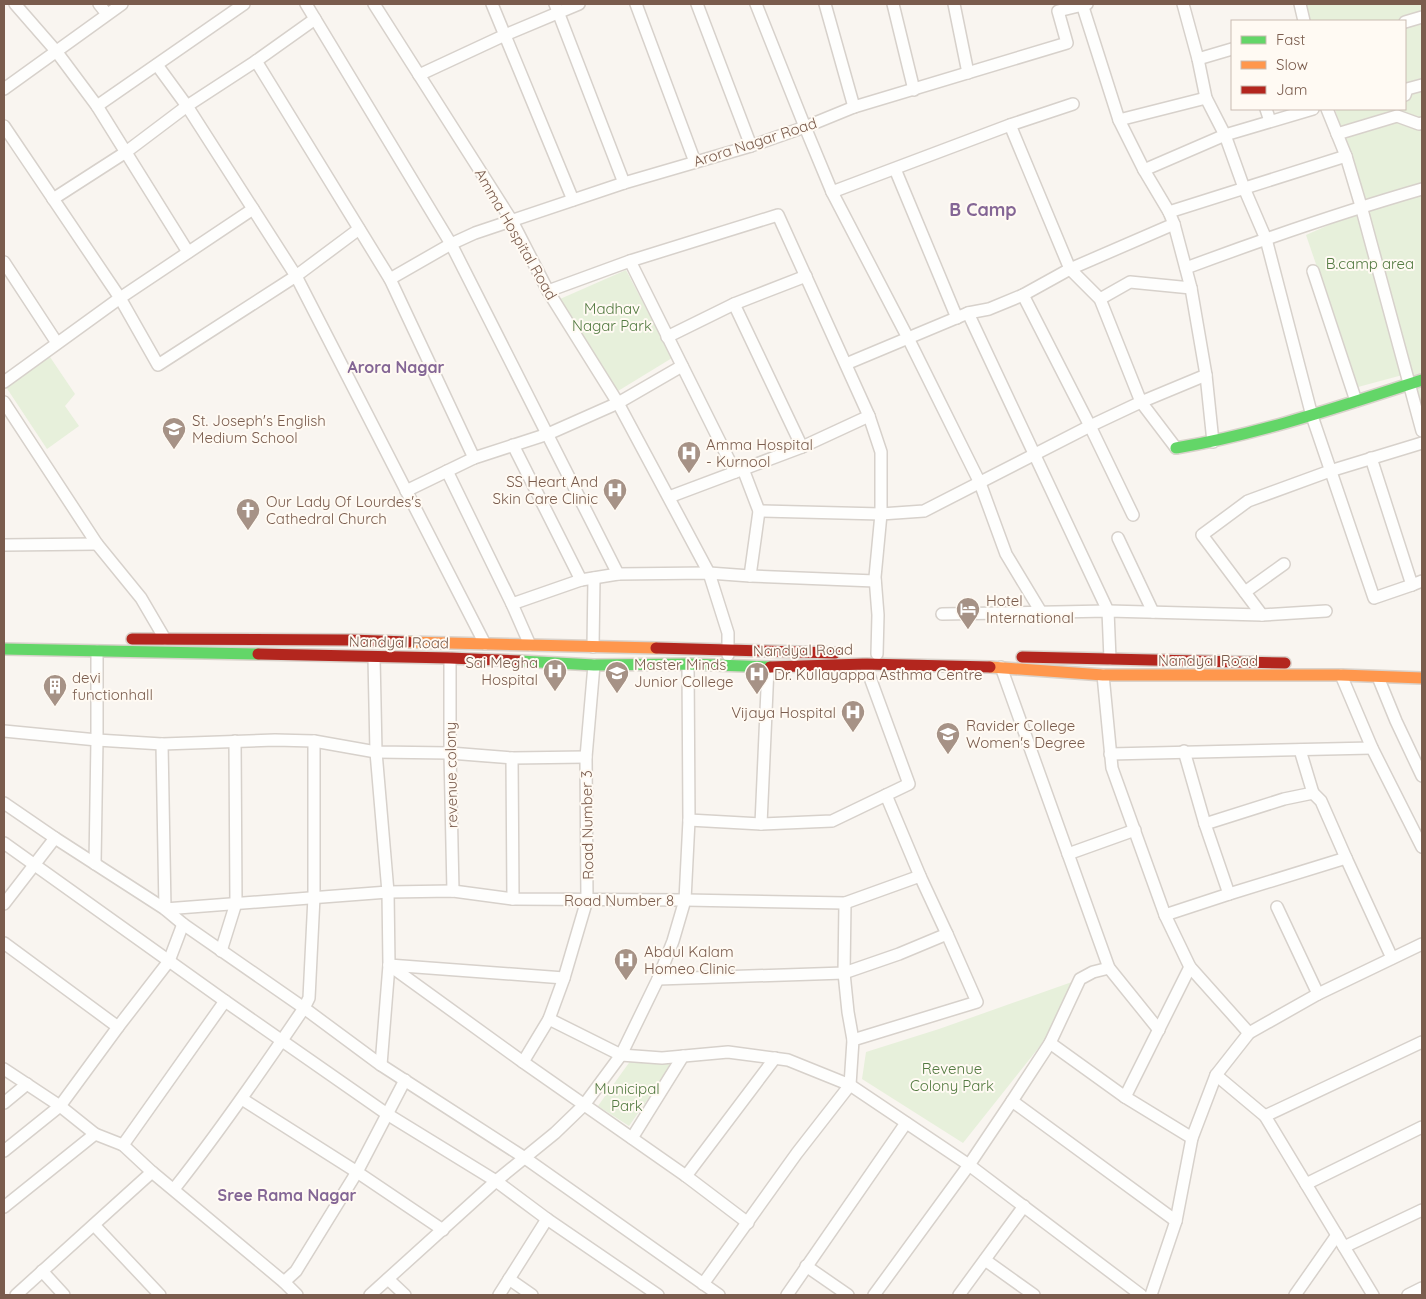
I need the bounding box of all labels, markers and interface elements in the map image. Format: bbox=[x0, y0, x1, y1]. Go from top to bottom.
legend bbox=[1231, 20, 1406, 110]
text: Fast bbox=[1276, 30, 1305, 49]
text: Slow bbox=[1276, 55, 1308, 74]
text: Jam bbox=[1276, 80, 1307, 99]
street label: Arora Nagar Road bbox=[691, 113, 819, 171]
street label: Amma Hospital Road bbox=[471, 165, 561, 303]
district label: B Camp bbox=[949, 198, 1017, 221]
park label: B.camp area bbox=[1326, 254, 1414, 273]
park label: Madhav Nagar Park bbox=[572, 299, 652, 335]
district label: Arora Nagar bbox=[347, 357, 445, 377]
place label: St. Joseph's English Medium School bbox=[192, 411, 326, 447]
school or university icon: St. Joseph's English Medium School bbox=[161, 416, 187, 450]
place label: Amma Hospital - Kurnool bbox=[706, 435, 813, 471]
hospital icon: Amma Hospital - Kurnool bbox=[676, 440, 702, 474]
place label: SS Heart And Skin Care Clinic bbox=[493, 472, 598, 508]
hospital icon: SS Heart And Skin Care Clinic bbox=[602, 477, 628, 511]
place label: Our Lady Of Lourdes's Cathedral Church bbox=[266, 492, 421, 528]
church icon: Our Lady Of Lourdes's Cathedral Church bbox=[235, 497, 261, 531]
place label: Hotel International bbox=[986, 591, 1074, 627]
hotel icon: Hotel International bbox=[955, 596, 981, 630]
street label: Nandyal Road bbox=[349, 632, 449, 652]
street label: Nandyal Road bbox=[753, 640, 853, 660]
street label: Nandyal Road bbox=[1158, 651, 1258, 670]
place label: Sai Megha Hospital bbox=[465, 653, 538, 689]
place label: Master Minds Junior College bbox=[634, 655, 733, 691]
hospital icon: Sai Megha Hospital bbox=[542, 658, 568, 692]
school or university icon: Master Minds Junior College bbox=[604, 660, 630, 694]
hospital icon: Dr. Kullayappa Asthma Centre bbox=[744, 661, 770, 695]
place label: Dr. Kullayappa Asthma Centre bbox=[774, 665, 982, 684]
place label: devi functionhall bbox=[72, 668, 153, 704]
building icon: devi functionhall bbox=[42, 673, 68, 707]
hospital icon: Vijaya Hospital bbox=[840, 699, 866, 733]
place label: Vijaya Hospital bbox=[731, 703, 836, 722]
place label: Ravider College Women's Degree bbox=[966, 716, 1085, 752]
school or university icon: Ravider College Women's Degree bbox=[935, 721, 961, 755]
street label: revenue colony bbox=[441, 722, 461, 828]
street label: Road Number 3 bbox=[577, 770, 597, 880]
street label: Road Number 8 bbox=[564, 891, 674, 910]
place label: Abdul Kalam Homeo Clinic bbox=[644, 942, 736, 978]
hospital icon: Abdul Kalam Homeo Clinic bbox=[613, 947, 639, 981]
park label: Revenue Colony Park bbox=[910, 1059, 994, 1095]
park label: Municipal Park bbox=[594, 1079, 660, 1115]
district label: Sree Rama Nagar bbox=[218, 1185, 356, 1205]

